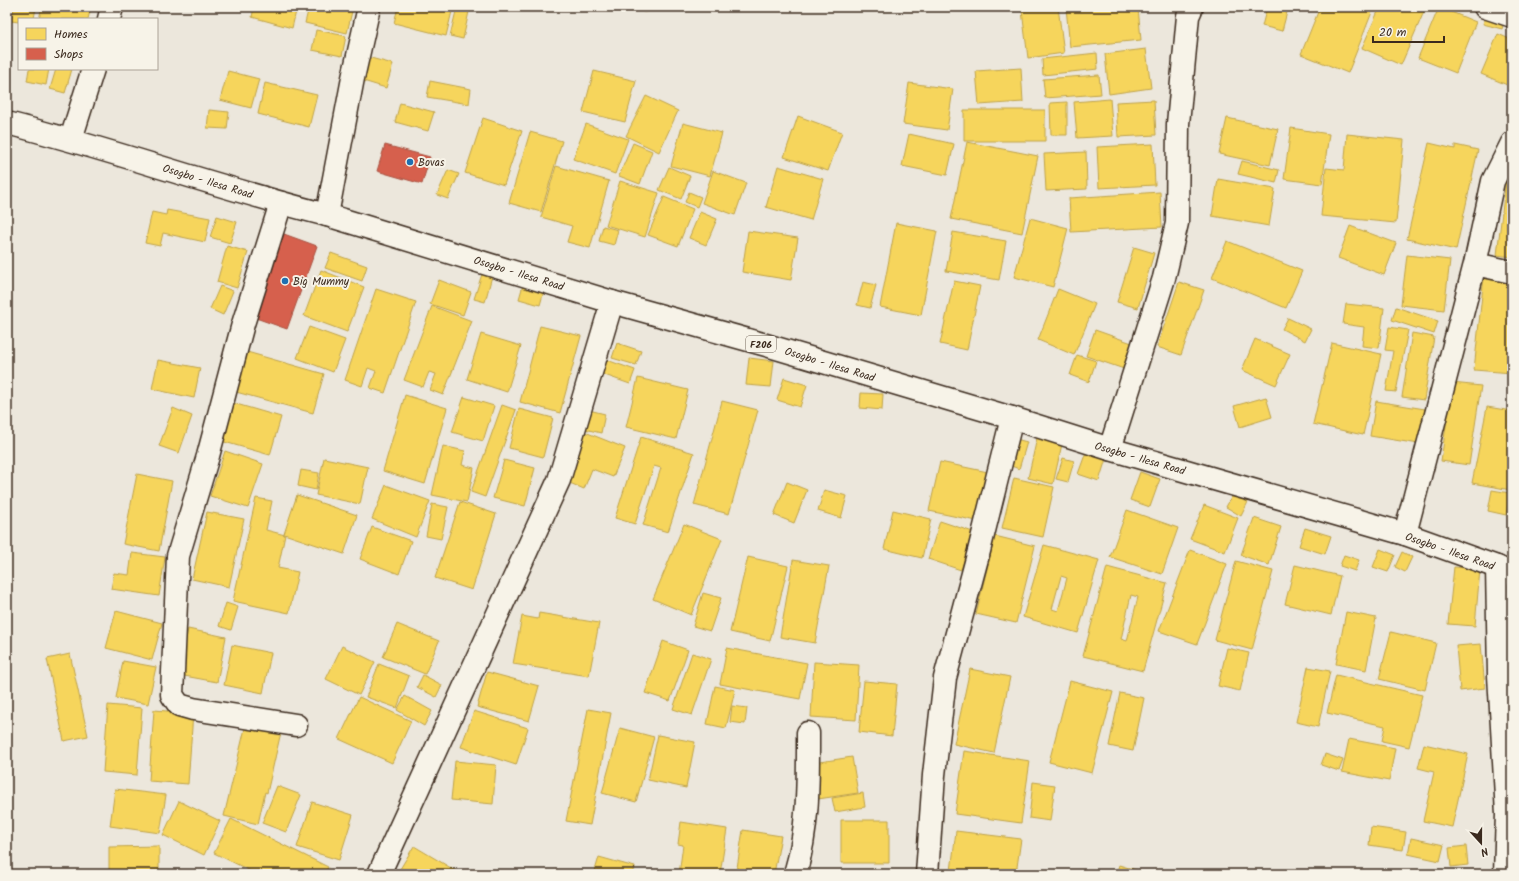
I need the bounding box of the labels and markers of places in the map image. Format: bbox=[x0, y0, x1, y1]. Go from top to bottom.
place label: Bovas bbox=[418, 154, 445, 172]
marker: Bovas bbox=[405, 157, 415, 167]
place label: Big Mummy bbox=[293, 273, 350, 291]
marker: Big Mummy bbox=[280, 276, 290, 286]

